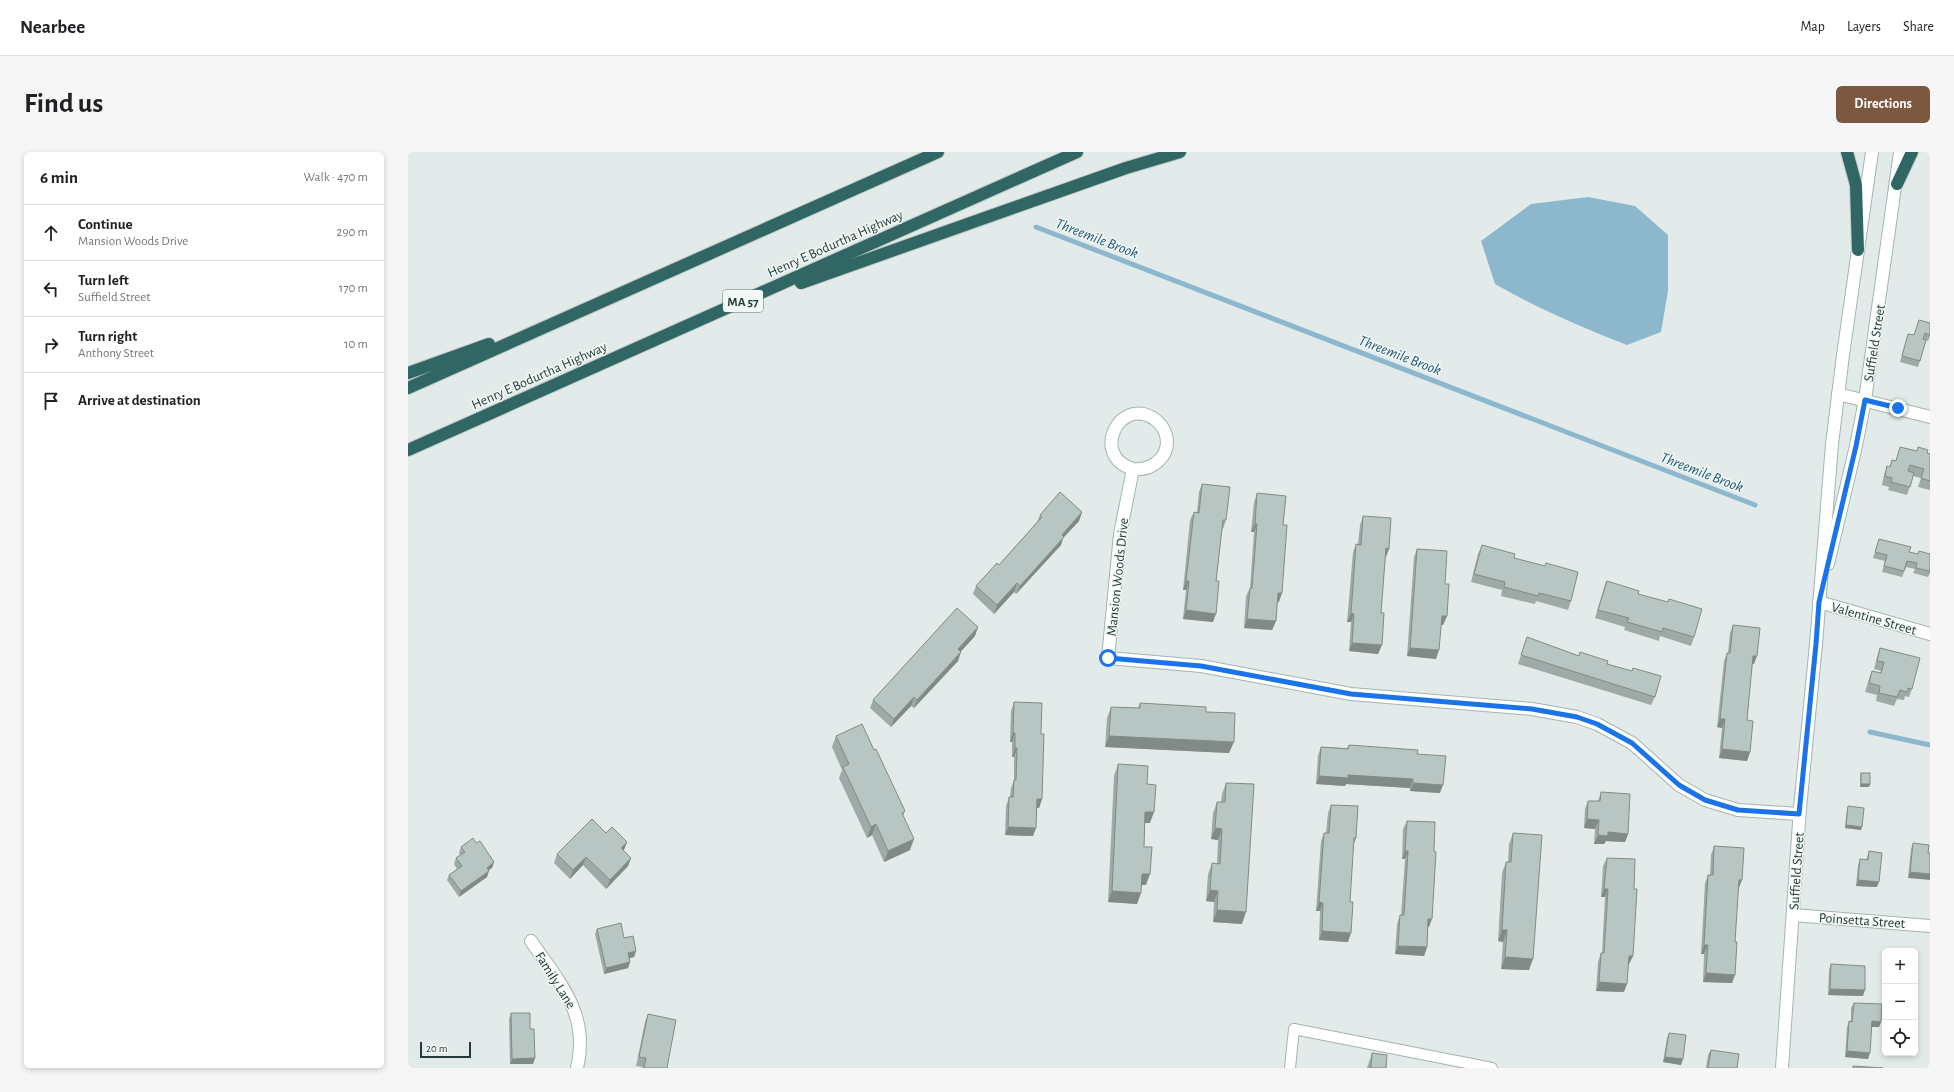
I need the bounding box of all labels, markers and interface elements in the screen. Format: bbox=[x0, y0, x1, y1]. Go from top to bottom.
text: Nearbee bbox=[20, 18, 85, 37]
text: Map bbox=[1800, 20, 1825, 34]
text: Layers bbox=[1847, 20, 1881, 34]
text: Share bbox=[1903, 20, 1934, 34]
button: Directions bbox=[1836, 86, 1930, 123]
text: Find us bbox=[24, 90, 103, 118]
text: 6 min bbox=[40, 169, 78, 186]
text: Walk · 470 m bbox=[304, 171, 368, 184]
street label: Henry E Bodurtha Highway bbox=[766, 208, 905, 280]
water label: Threemile Brook bbox=[1053, 216, 1140, 261]
text: Continue bbox=[78, 217, 133, 232]
icon: ahead bbox=[40, 222, 62, 244]
text: 290 m bbox=[337, 226, 368, 239]
text: Mansion Woods Drive bbox=[78, 235, 188, 248]
text: Turn left bbox=[78, 273, 129, 288]
icon: left bbox=[40, 278, 62, 300]
text: 170 m bbox=[339, 282, 368, 295]
road number: MA 57 bbox=[723, 290, 763, 312]
text: Suffield Street bbox=[78, 291, 150, 304]
street label: Suffield Street bbox=[1862, 303, 1888, 383]
text: Turn right bbox=[78, 329, 137, 344]
water label: Threemile Brook bbox=[1356, 333, 1443, 378]
icon: right bbox=[40, 334, 62, 356]
text: 10 m bbox=[344, 338, 368, 351]
street label: Henry E Bodurtha Highway bbox=[470, 340, 609, 412]
text: Anthony Street bbox=[78, 347, 154, 360]
icon: arrive bbox=[40, 390, 62, 412]
text: Arrive at destination bbox=[78, 393, 201, 408]
route end bbox=[1889, 399, 1907, 417]
water label: Threemile Brook bbox=[1658, 450, 1745, 495]
street label: Mansion Woods Drive bbox=[1105, 517, 1131, 637]
street label: Valentine Street bbox=[1830, 600, 1918, 638]
route start bbox=[1099, 649, 1117, 667]
street label: Suffield Street bbox=[1787, 831, 1807, 910]
street label: Poinsetta Street bbox=[1818, 911, 1906, 931]
map controls bbox=[1882, 948, 1918, 1056]
button: + bbox=[1882, 948, 1918, 984]
street label: Family Lane bbox=[532, 950, 578, 1011]
button: − bbox=[1882, 984, 1918, 1020]
button: locate bbox=[1882, 1020, 1918, 1056]
scale bar bbox=[420, 1040, 471, 1059]
text: 20 m bbox=[426, 1043, 447, 1054]

